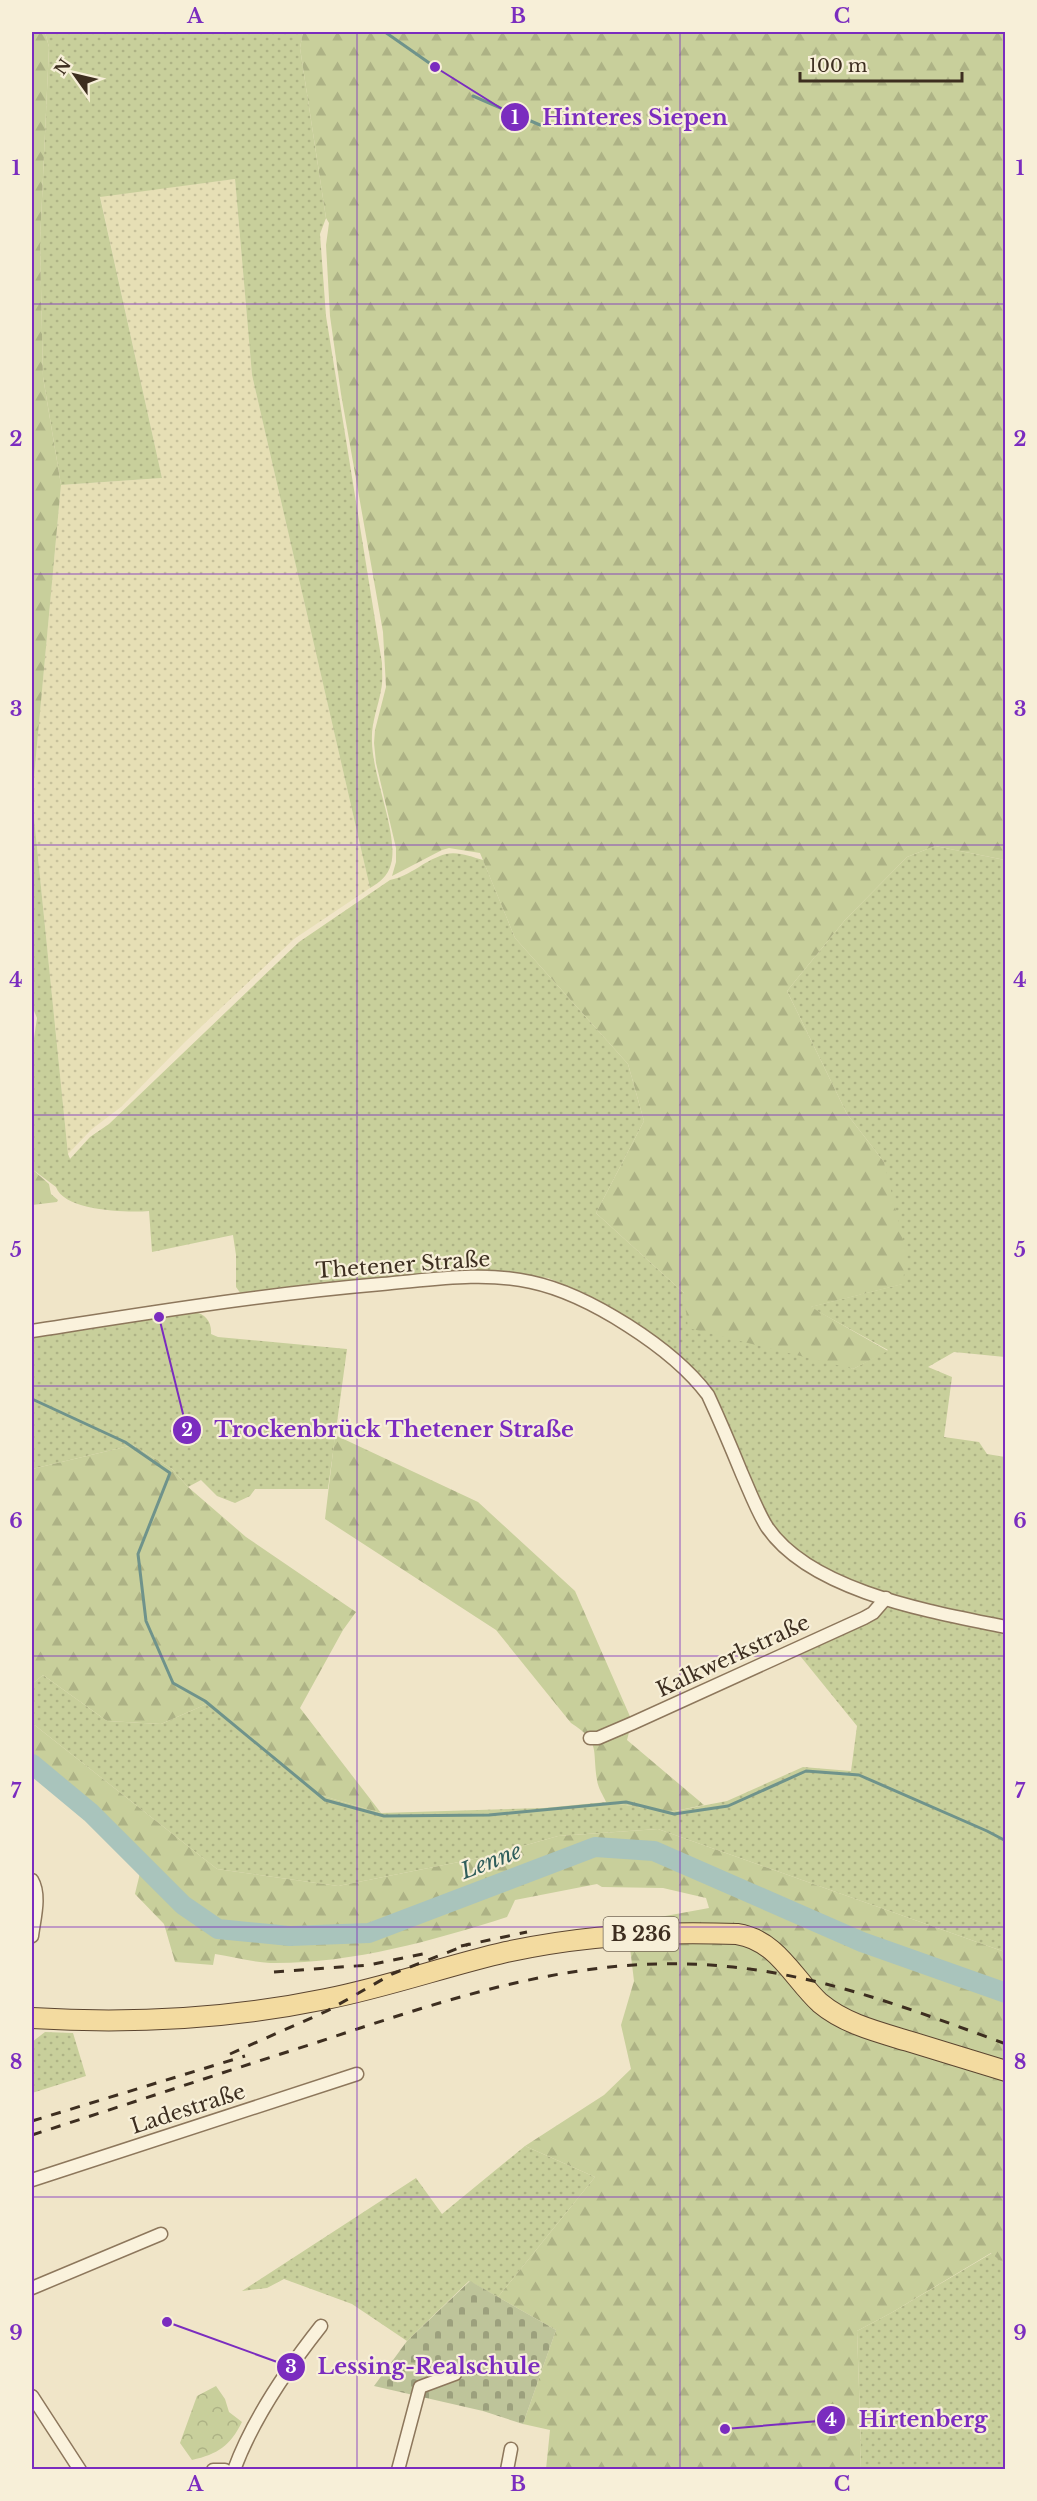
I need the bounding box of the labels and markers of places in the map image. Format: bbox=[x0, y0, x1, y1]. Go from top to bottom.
callout: Hinteres Siepen bbox=[500, 97, 739, 137]
callout: Trockenbrück Thetener Straße bbox=[172, 1410, 587, 1450]
callout: Lessing-Realschule bbox=[276, 2347, 553, 2387]
callout: Hirtenberg bbox=[816, 2400, 999, 2440]

